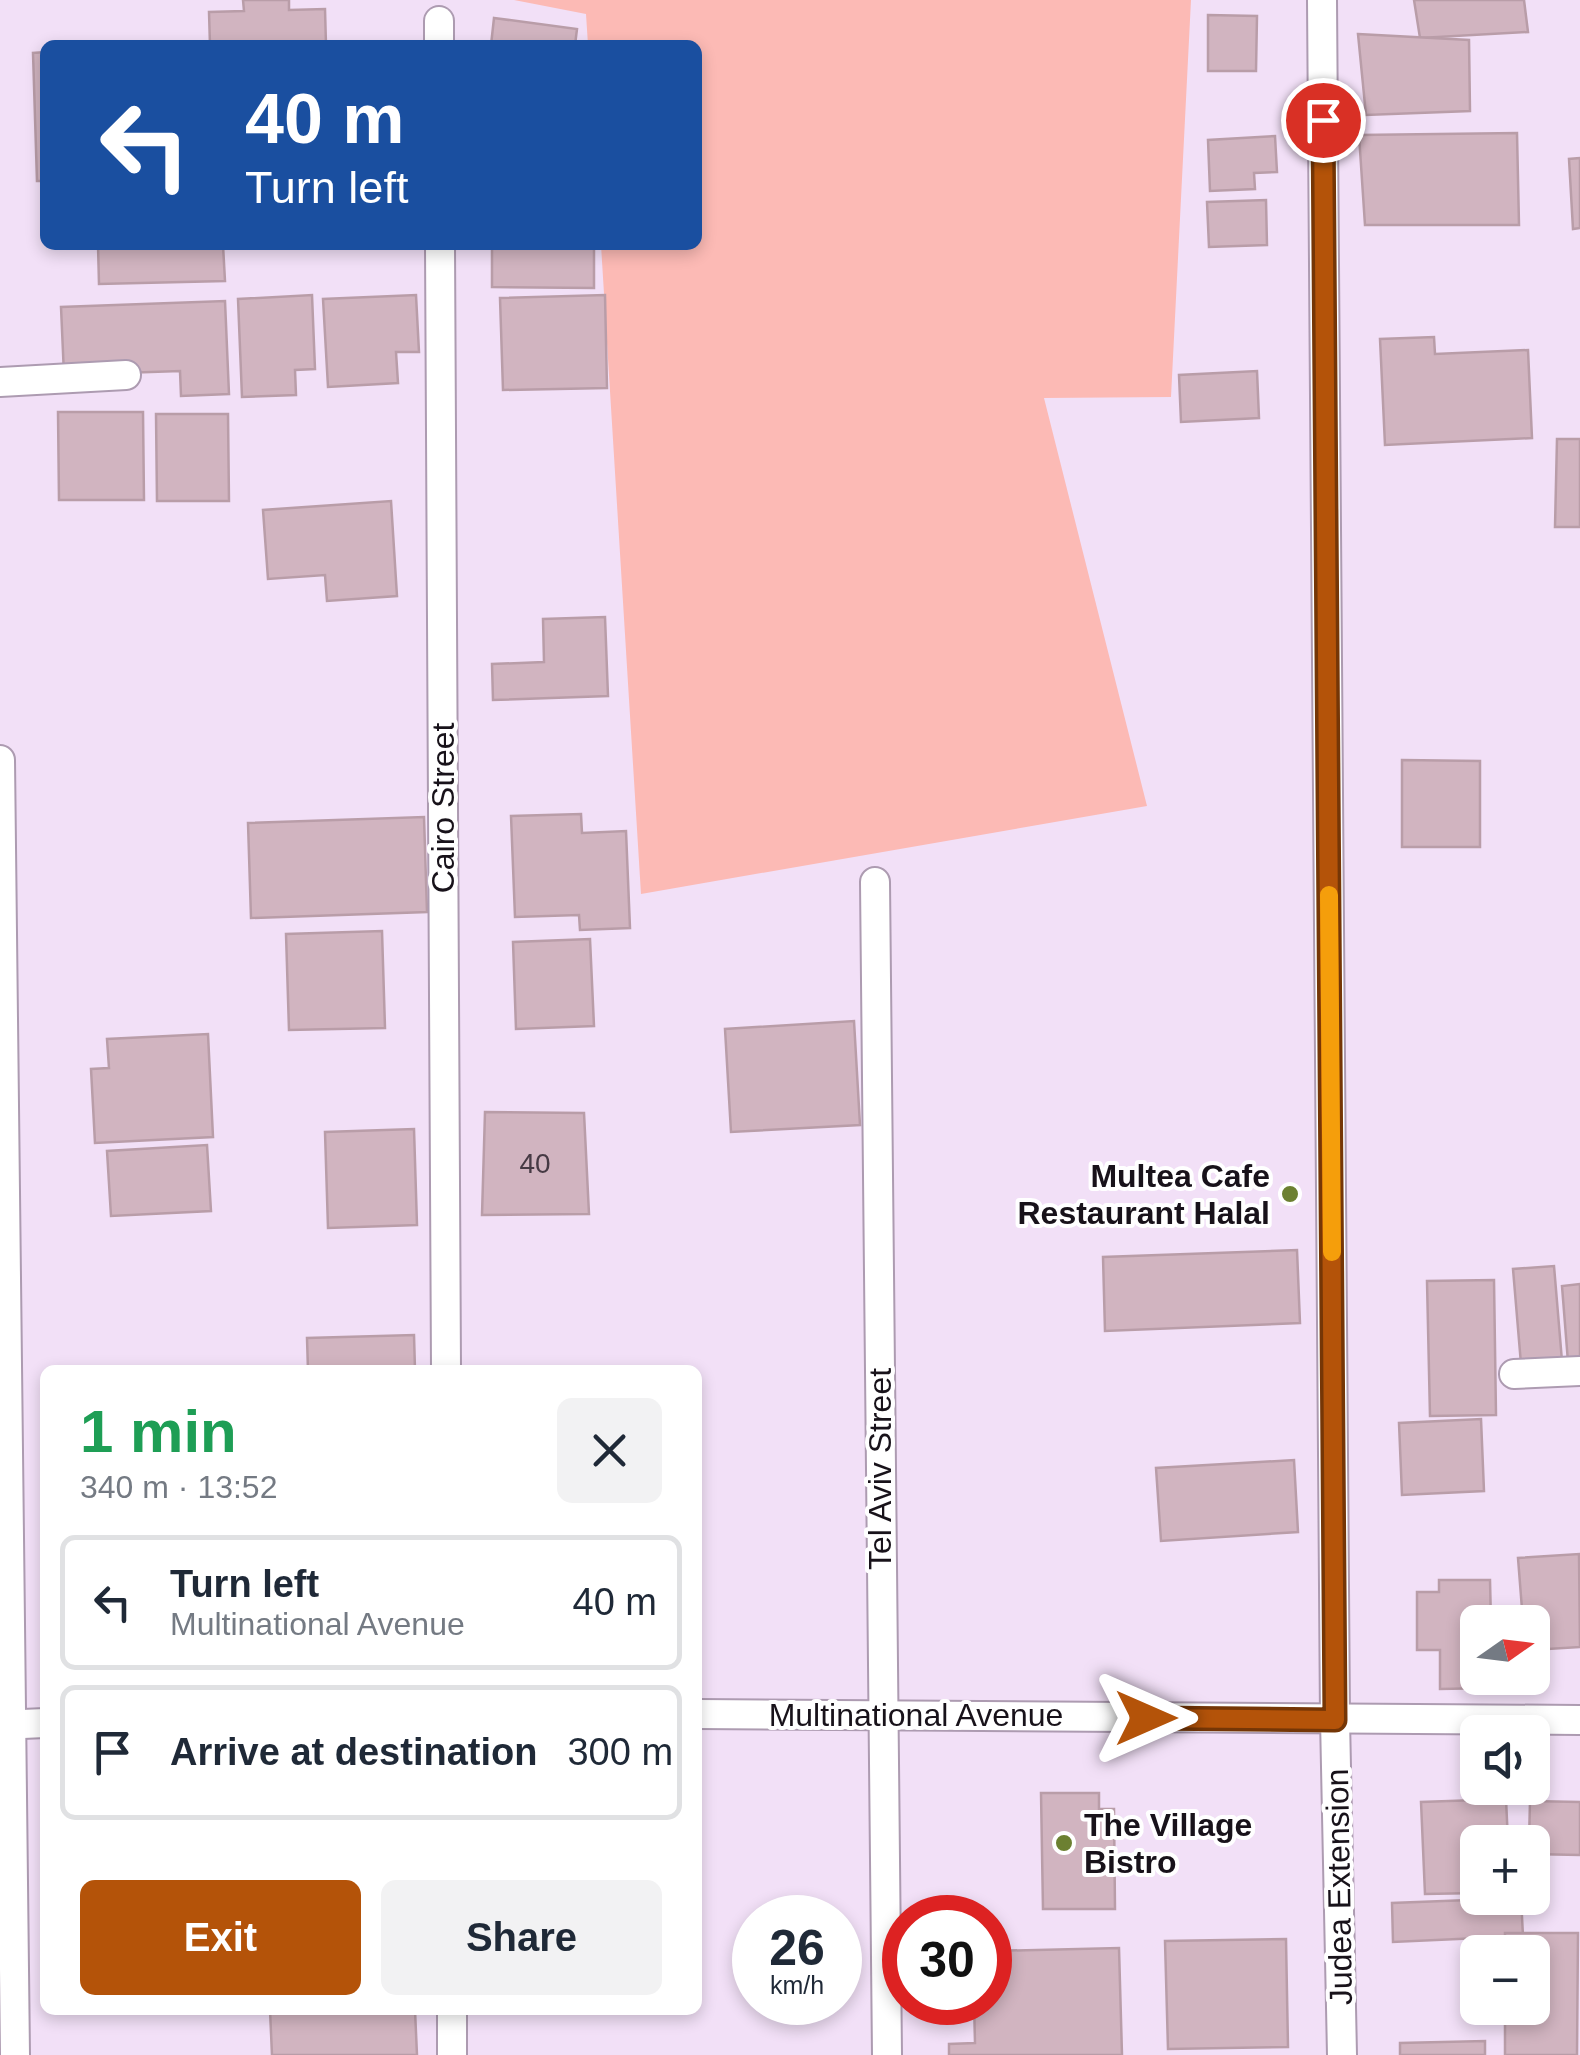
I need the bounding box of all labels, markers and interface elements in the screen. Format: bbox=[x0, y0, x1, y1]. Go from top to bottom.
pin bbox=[1281, 78, 1366, 163]
icon: left bbox=[80, 80, 210, 210]
text: 40 m bbox=[245, 80, 405, 158]
icon: arrive bbox=[1296, 93, 1351, 148]
text: Turn left bbox=[245, 162, 408, 213]
street label: Cairo Street bbox=[425, 723, 461, 893]
house number: 40 bbox=[519, 1148, 551, 1179]
place label: Multea Cafe Restaurant Halal bbox=[1017, 1158, 1270, 1231]
marker: Multea Cafe Restaurant Halal bbox=[1279, 1183, 1301, 1205]
street label: Tel Aviv Street bbox=[862, 1368, 898, 1570]
text: 1 min bbox=[80, 1398, 237, 1465]
button: close bbox=[557, 1398, 662, 1503]
text: 340 m · 13:52 bbox=[80, 1469, 277, 1505]
text: Turn left bbox=[170, 1563, 319, 1605]
icon: left bbox=[85, 1575, 140, 1630]
text: 40 m bbox=[573, 1581, 657, 1623]
north arrow bbox=[1460, 1605, 1550, 1695]
map controls bbox=[1460, 1605, 1550, 2025]
text: Multinational Avenue bbox=[170, 1606, 465, 1642]
position arrow bbox=[1094, 1666, 1198, 1770]
street label: Multinational Avenue bbox=[769, 1697, 1063, 1733]
button: sound bbox=[1460, 1715, 1550, 1805]
icon: arrive bbox=[85, 1725, 140, 1780]
text: Arrive at destination bbox=[170, 1731, 537, 1773]
text: 300 m bbox=[567, 1731, 673, 1773]
street label: Judea Extension bbox=[1319, 1768, 1359, 2006]
place label: The Village Bistro bbox=[1084, 1807, 1252, 1880]
button: + bbox=[1460, 1825, 1550, 1915]
marker: The Village Bistro bbox=[1053, 1832, 1075, 1854]
button: Exit bbox=[80, 1880, 361, 1995]
button: Share bbox=[381, 1880, 662, 1995]
speed limit sign: 30 bbox=[882, 1895, 1012, 2025]
text: 26 bbox=[769, 1920, 825, 1976]
button: − bbox=[1460, 1935, 1550, 2025]
text: km/h bbox=[770, 1971, 824, 1999]

